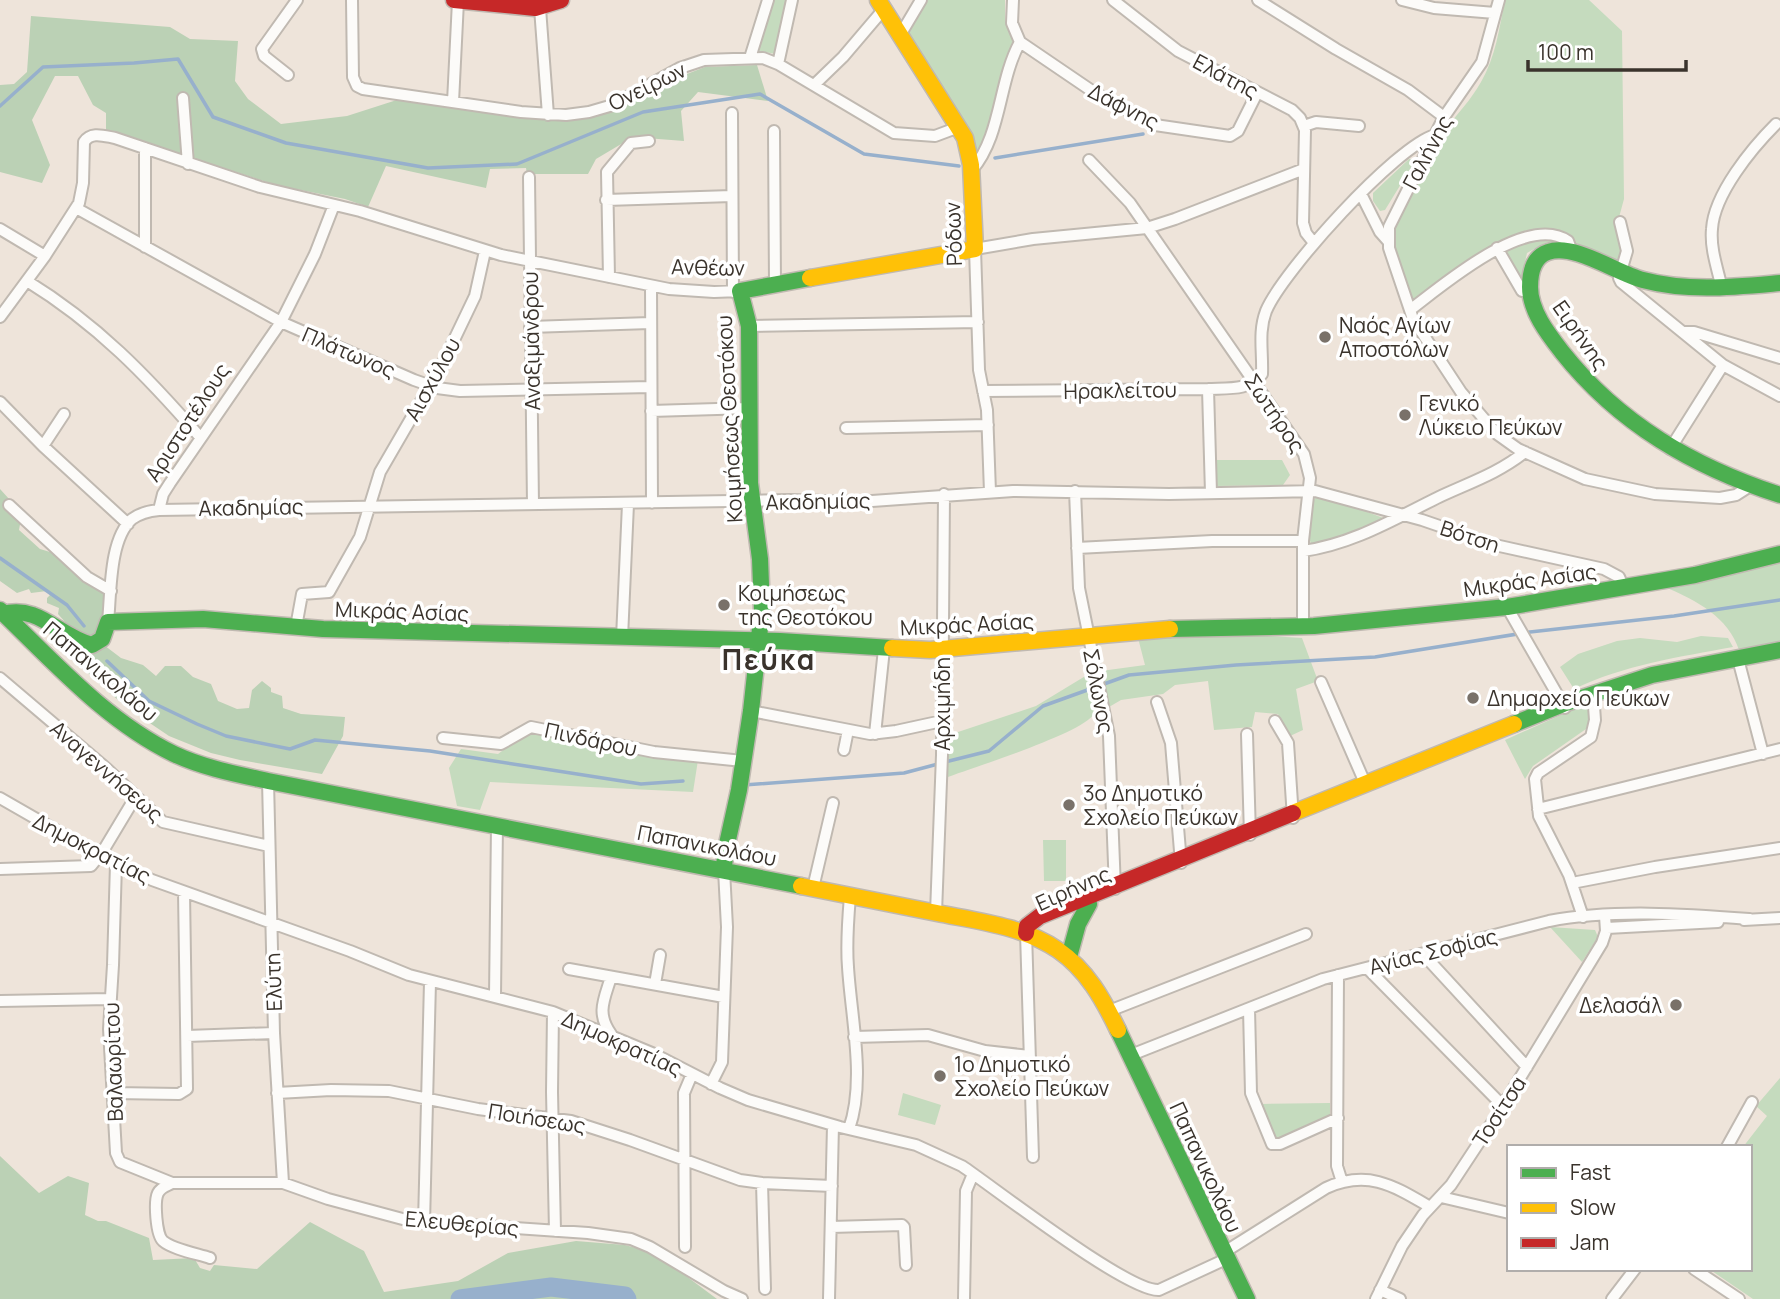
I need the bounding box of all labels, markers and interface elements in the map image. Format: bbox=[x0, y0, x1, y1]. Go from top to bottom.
scale bar bbox=[1528, 28, 1686, 72]
text: 100 m bbox=[1538, 38, 1594, 66]
street label: Ελάτης bbox=[1188, 47, 1264, 105]
street label: Ονείρων bbox=[604, 55, 691, 117]
street label: Δάφνης bbox=[1084, 76, 1164, 136]
street label: Γαλήνης bbox=[1396, 110, 1458, 194]
street label: Ρόδων bbox=[938, 201, 968, 267]
street label: Ανθέων bbox=[671, 252, 745, 282]
street label: Αναξιμάνδρου bbox=[516, 271, 546, 411]
street label: Ειρήνης bbox=[1547, 295, 1615, 375]
place label: Ναός Αγίων Αποστόλων bbox=[1339, 311, 1451, 363]
street label: Κοιμήσεως Θεοτόκου bbox=[710, 315, 748, 523]
street label: Πλάτωνος bbox=[298, 320, 400, 384]
marker: Ναός Αγίων Αποστόλων bbox=[1317, 329, 1333, 345]
street label: Αισχύλου bbox=[398, 332, 466, 426]
street label: Αριστοτέλους bbox=[138, 357, 236, 487]
street label: Σωτήρος bbox=[1238, 368, 1312, 458]
street label: Ηρακλείτου bbox=[1063, 375, 1177, 405]
place label: Γενικό Λύκειο Πεύκων bbox=[1419, 389, 1563, 441]
marker: Γενικό Λύκειο Πεύκων bbox=[1397, 407, 1413, 423]
street label: Ακαδημίας bbox=[765, 486, 871, 516]
street label: Ακαδημίας bbox=[198, 492, 304, 522]
street label: Βότση bbox=[1437, 513, 1503, 559]
street label: Μικράς Ασίας bbox=[1462, 557, 1598, 603]
place label: Κοιμήσεως της Θεοτόκου bbox=[738, 579, 873, 631]
street label: Μικράς Ασίας bbox=[335, 595, 469, 627]
marker: Κοιμήσεως της Θεοτόκου bbox=[716, 597, 732, 613]
street label: Μικράς Ασίας bbox=[899, 607, 1035, 641]
street label: Παπανικολάου bbox=[38, 615, 164, 727]
district label: Πεύκα bbox=[722, 640, 816, 678]
street label: Σόλωνος bbox=[1077, 646, 1121, 736]
street label: Αρχιμήδη bbox=[928, 657, 956, 751]
place label: Δημαρχείο Πεύκων bbox=[1487, 684, 1670, 712]
marker: Δημαρχείο Πεύκων bbox=[1465, 690, 1481, 706]
street label: Αναγεννήσεως bbox=[44, 714, 170, 828]
street label: Πινδάρου bbox=[542, 716, 640, 762]
place label: 3ο Δημοτικό Σχολείο Πεύκων bbox=[1083, 779, 1239, 831]
marker: 3ο Δημοτικό Σχολείο Πεύκων bbox=[1061, 797, 1077, 813]
street label: Δημοκρατίας bbox=[28, 806, 156, 890]
street label: Παπανικολάου bbox=[635, 818, 779, 872]
street label: Ειρήνης bbox=[1031, 859, 1115, 917]
street label: Αγίας Σοφίας bbox=[1366, 922, 1500, 980]
street label: Ελύτη bbox=[258, 952, 288, 1012]
place label: Δελασάλ bbox=[1579, 991, 1662, 1019]
marker: Δελασάλ bbox=[1668, 997, 1684, 1013]
street label: Βαλαωρίτου bbox=[97, 1002, 129, 1122]
street label: Δημοκρατίας bbox=[557, 1004, 687, 1082]
place label: 1ο Δημοτικό Σχολείο Πεύκων bbox=[954, 1050, 1110, 1102]
marker: 1ο Δημοτικό Σχολείο Πεύκων bbox=[932, 1068, 948, 1084]
street label: Τοσίτσα bbox=[1466, 1070, 1532, 1152]
street label: Ποιήσεως bbox=[486, 1096, 588, 1140]
street label: Παπανικολάου bbox=[1163, 1097, 1249, 1237]
legend bbox=[1507, 1145, 1752, 1271]
text: Fast bbox=[1570, 1158, 1611, 1186]
text: Slow bbox=[1570, 1193, 1616, 1221]
street label: Ελευθερίας bbox=[404, 1204, 520, 1242]
text: Jam bbox=[1570, 1228, 1609, 1256]

